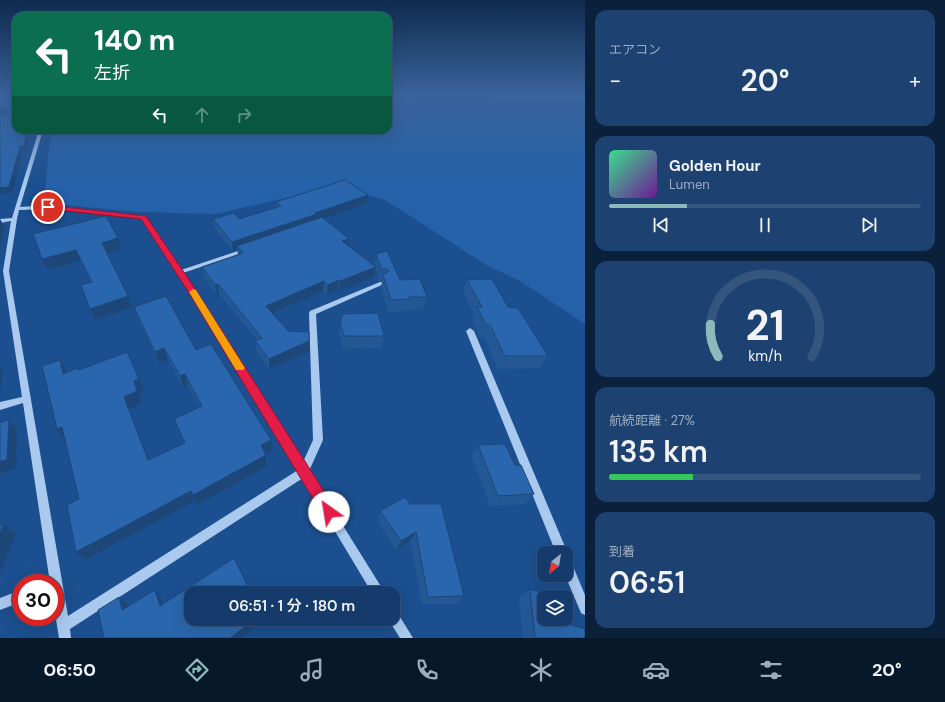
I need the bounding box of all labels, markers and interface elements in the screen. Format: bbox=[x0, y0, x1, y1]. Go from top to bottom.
text: 140 m bbox=[94, 22, 175, 59]
icon: left bbox=[28, 28, 80, 80]
text: エアコン bbox=[609, 41, 661, 58]
text: 左折 bbox=[94, 61, 130, 85]
text: 20° bbox=[741, 61, 789, 100]
text: − bbox=[609, 66, 621, 95]
text: + bbox=[909, 66, 921, 95]
icon: left bbox=[149, 104, 171, 126]
icon: ahead bbox=[191, 104, 213, 126]
icon: right bbox=[233, 104, 255, 126]
text: Golden Hour bbox=[669, 156, 761, 176]
text: Lumen bbox=[669, 176, 710, 193]
pin bbox=[31, 190, 65, 224]
icon: arrive bbox=[37, 196, 59, 218]
icon: previous bbox=[650, 214, 672, 236]
icon: pause bbox=[754, 214, 776, 236]
icon: next bbox=[858, 214, 880, 236]
text: 21 bbox=[745, 299, 785, 353]
text: km/h bbox=[748, 347, 782, 365]
text: 航続距離 · 27% bbox=[609, 412, 695, 429]
text: 135 km bbox=[609, 432, 708, 471]
position arrow bbox=[308, 491, 350, 533]
text: 到着 bbox=[609, 543, 635, 560]
north arrow bbox=[537, 546, 573, 582]
map controls bbox=[537, 546, 573, 626]
text: 06:51 bbox=[609, 563, 685, 602]
speed limit sign: 30 bbox=[12, 574, 64, 626]
button: layers bbox=[537, 590, 573, 626]
text: 06:51 · 1 分 · 180 m bbox=[229, 596, 355, 616]
icon: directions bbox=[183, 656, 211, 684]
icon: music bbox=[298, 656, 326, 684]
icon: phone bbox=[413, 656, 441, 684]
icon: climate bbox=[527, 656, 555, 684]
icon: car bbox=[642, 656, 670, 684]
icon: filters bbox=[757, 656, 785, 684]
text: 06:50 bbox=[43, 658, 96, 682]
text: 20° bbox=[872, 658, 902, 682]

